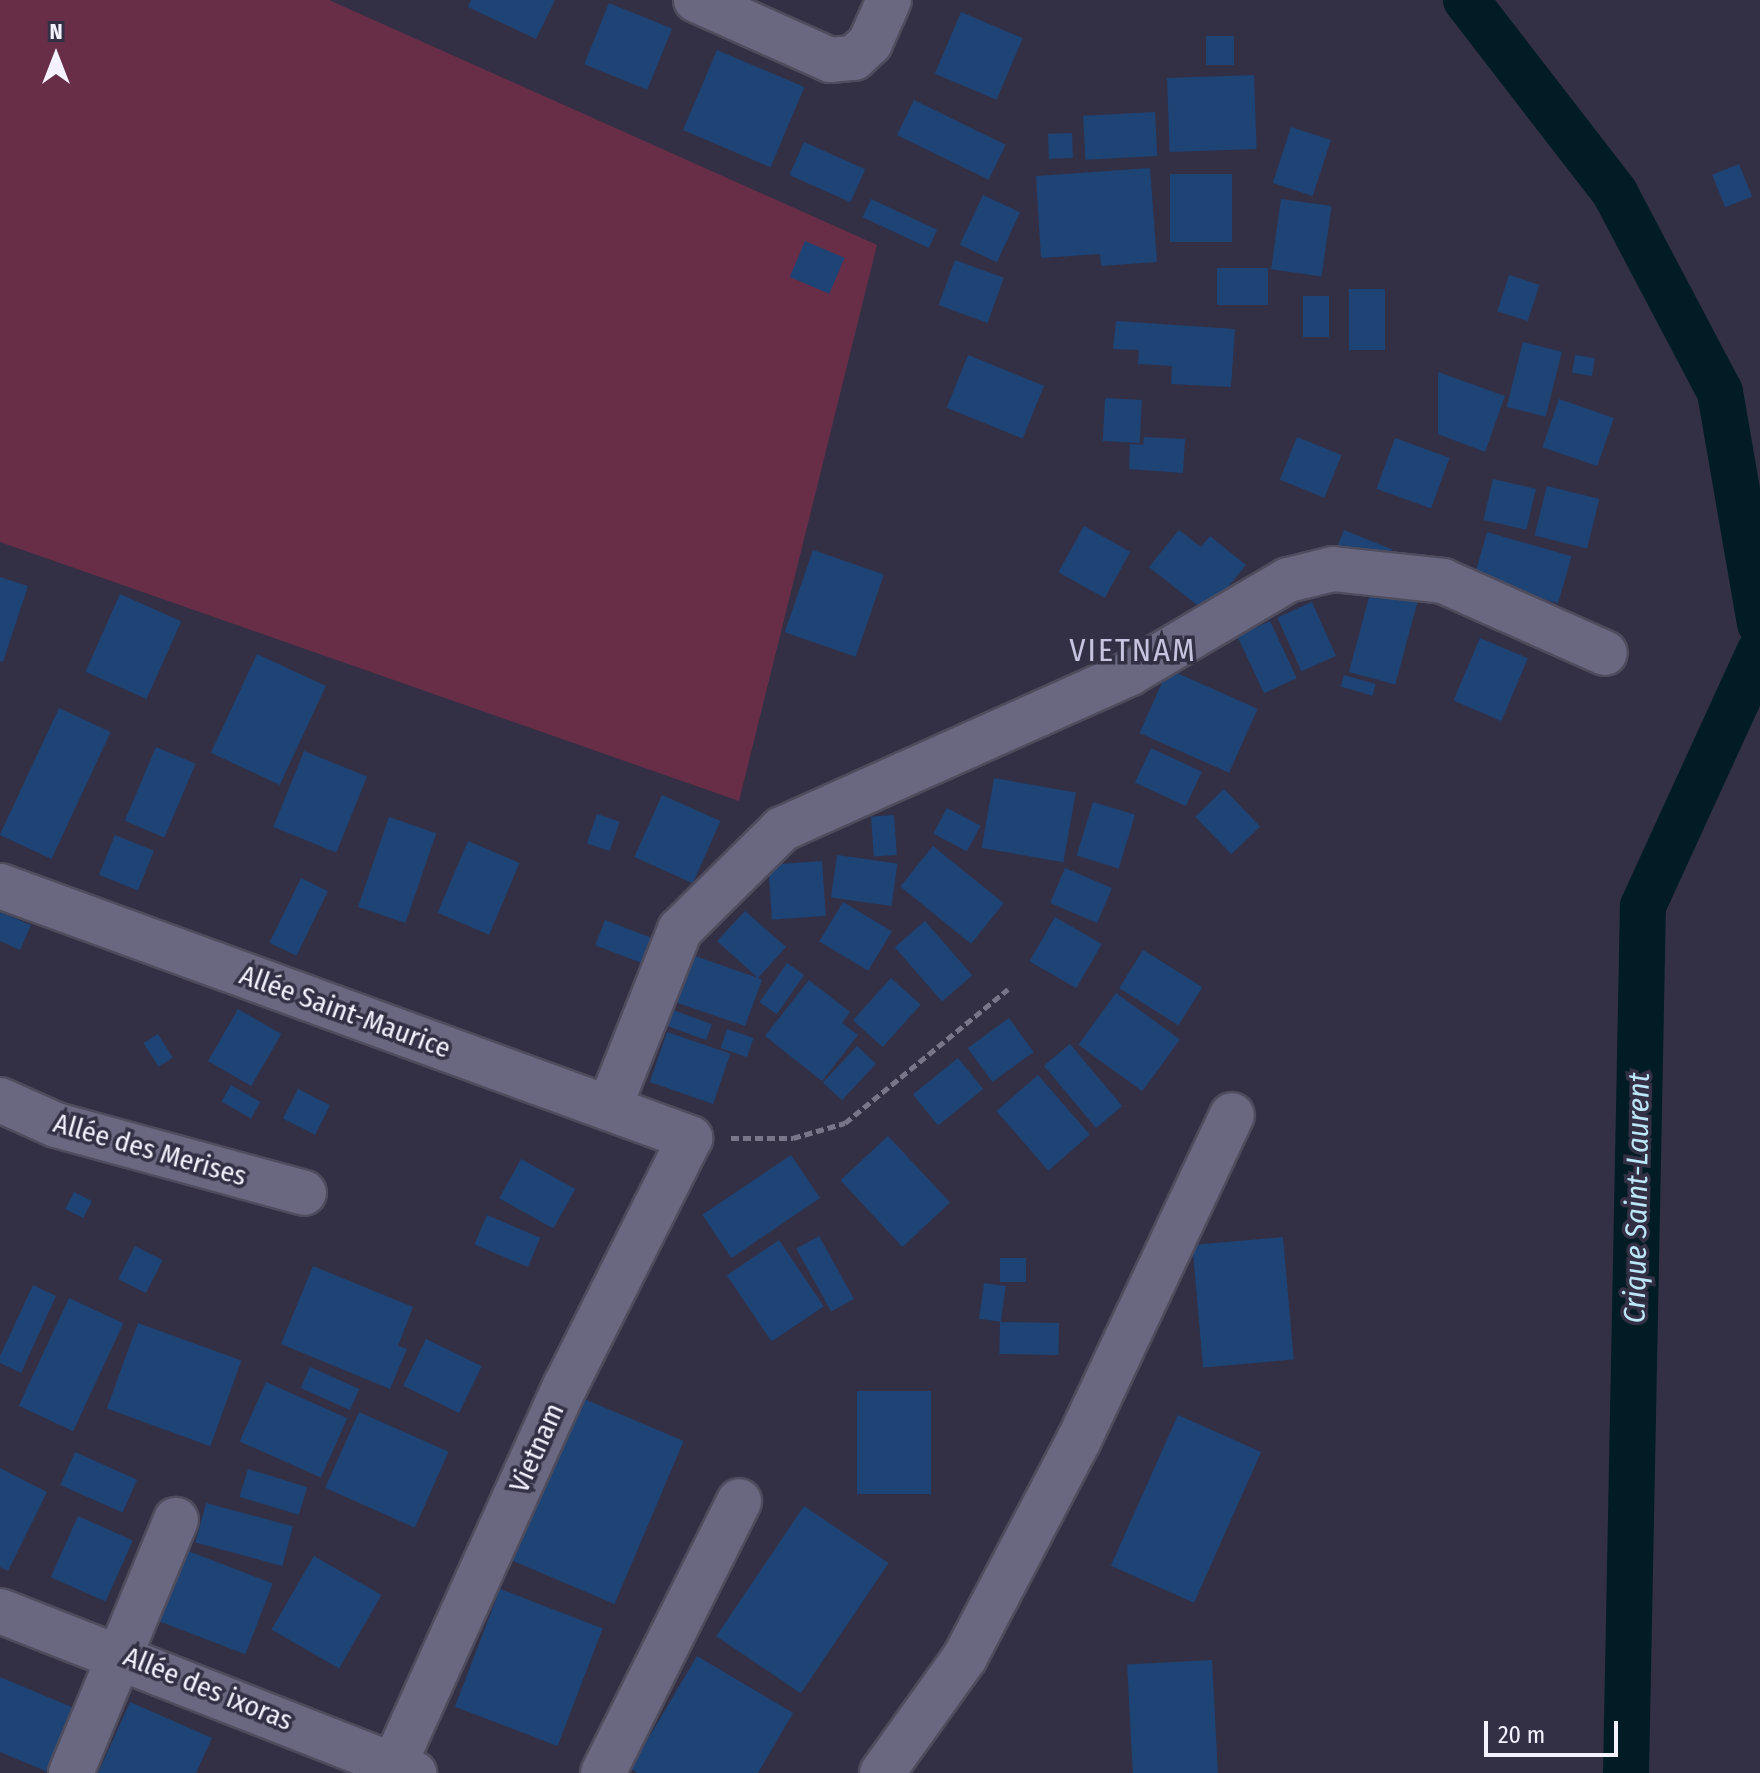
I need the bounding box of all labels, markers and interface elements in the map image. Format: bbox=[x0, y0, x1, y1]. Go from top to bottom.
north arrow bbox=[16, 16, 96, 96]
text: N bbox=[49, 18, 63, 45]
district label: VIETNAM bbox=[1069, 631, 1197, 669]
street label: Allée Saint-Maurice bbox=[235, 958, 455, 1066]
water label: Crique Saint-Laurent bbox=[1617, 1072, 1657, 1324]
street label: Allée des Merises bbox=[50, 1106, 250, 1194]
street label: Vietnam bbox=[502, 1398, 572, 1498]
street label: Allée des ixoras bbox=[119, 1640, 297, 1738]
scale bar bbox=[1488, 1705, 1622, 1755]
text: 20 m bbox=[1498, 1721, 1545, 1749]

